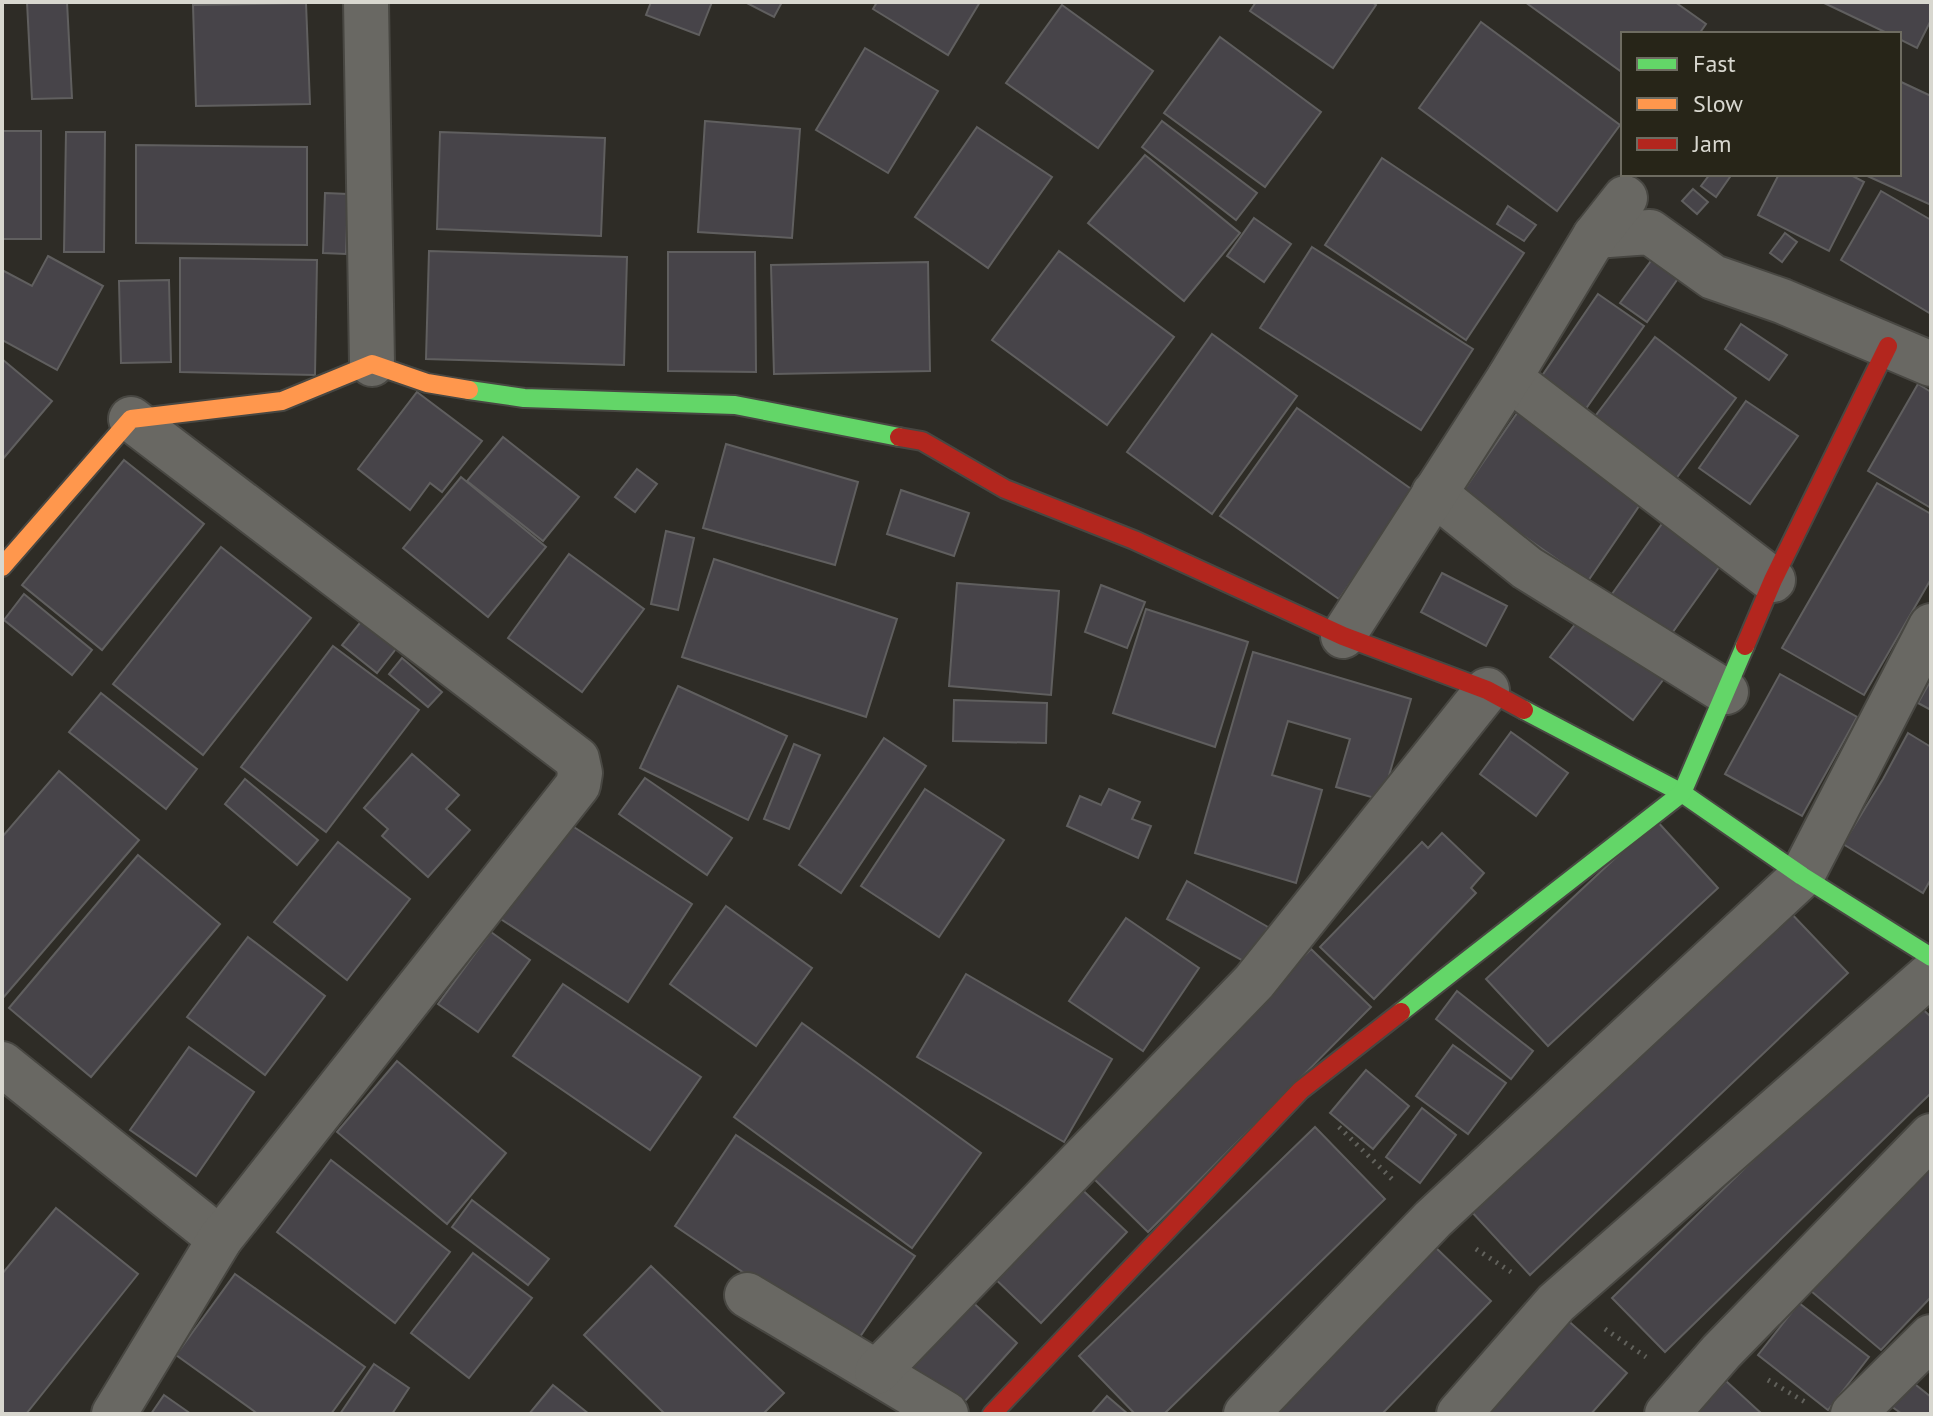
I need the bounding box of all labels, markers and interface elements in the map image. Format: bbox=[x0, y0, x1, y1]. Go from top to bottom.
legend bbox=[1621, 32, 1901, 176]
text: Fast bbox=[1693, 48, 1736, 79]
text: Slow bbox=[1693, 88, 1743, 119]
text: Jam bbox=[1692, 128, 1731, 159]

